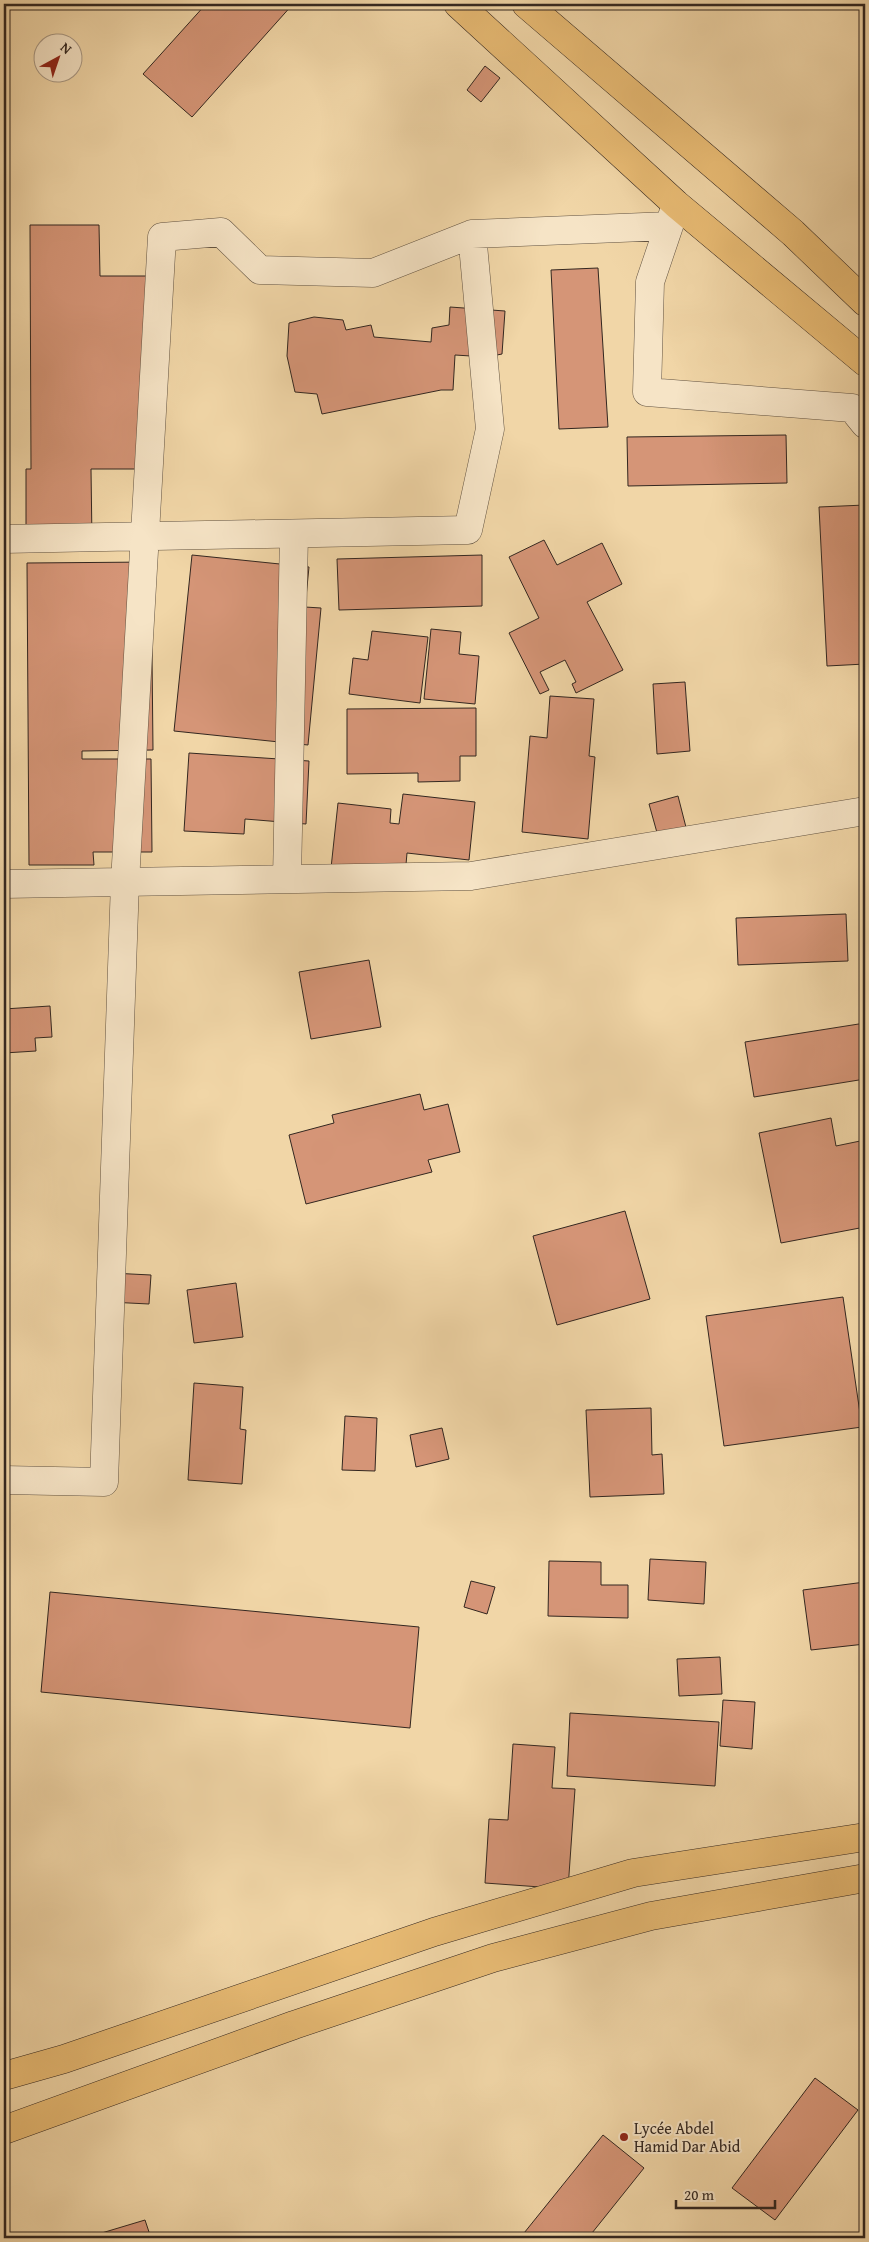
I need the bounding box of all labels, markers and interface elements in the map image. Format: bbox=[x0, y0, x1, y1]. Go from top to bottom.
north arrow bbox=[32, 32, 82, 82]
text: N bbox=[56, 37, 77, 59]
place label: Lycée Abdel Hamid Dar Abid bbox=[634, 2116, 741, 2158]
marker: Lycée Abdel Hamid Dar Abid bbox=[618, 2131, 630, 2143]
scale bar bbox=[676, 2177, 775, 2209]
text: 20 m bbox=[684, 2184, 715, 2205]

